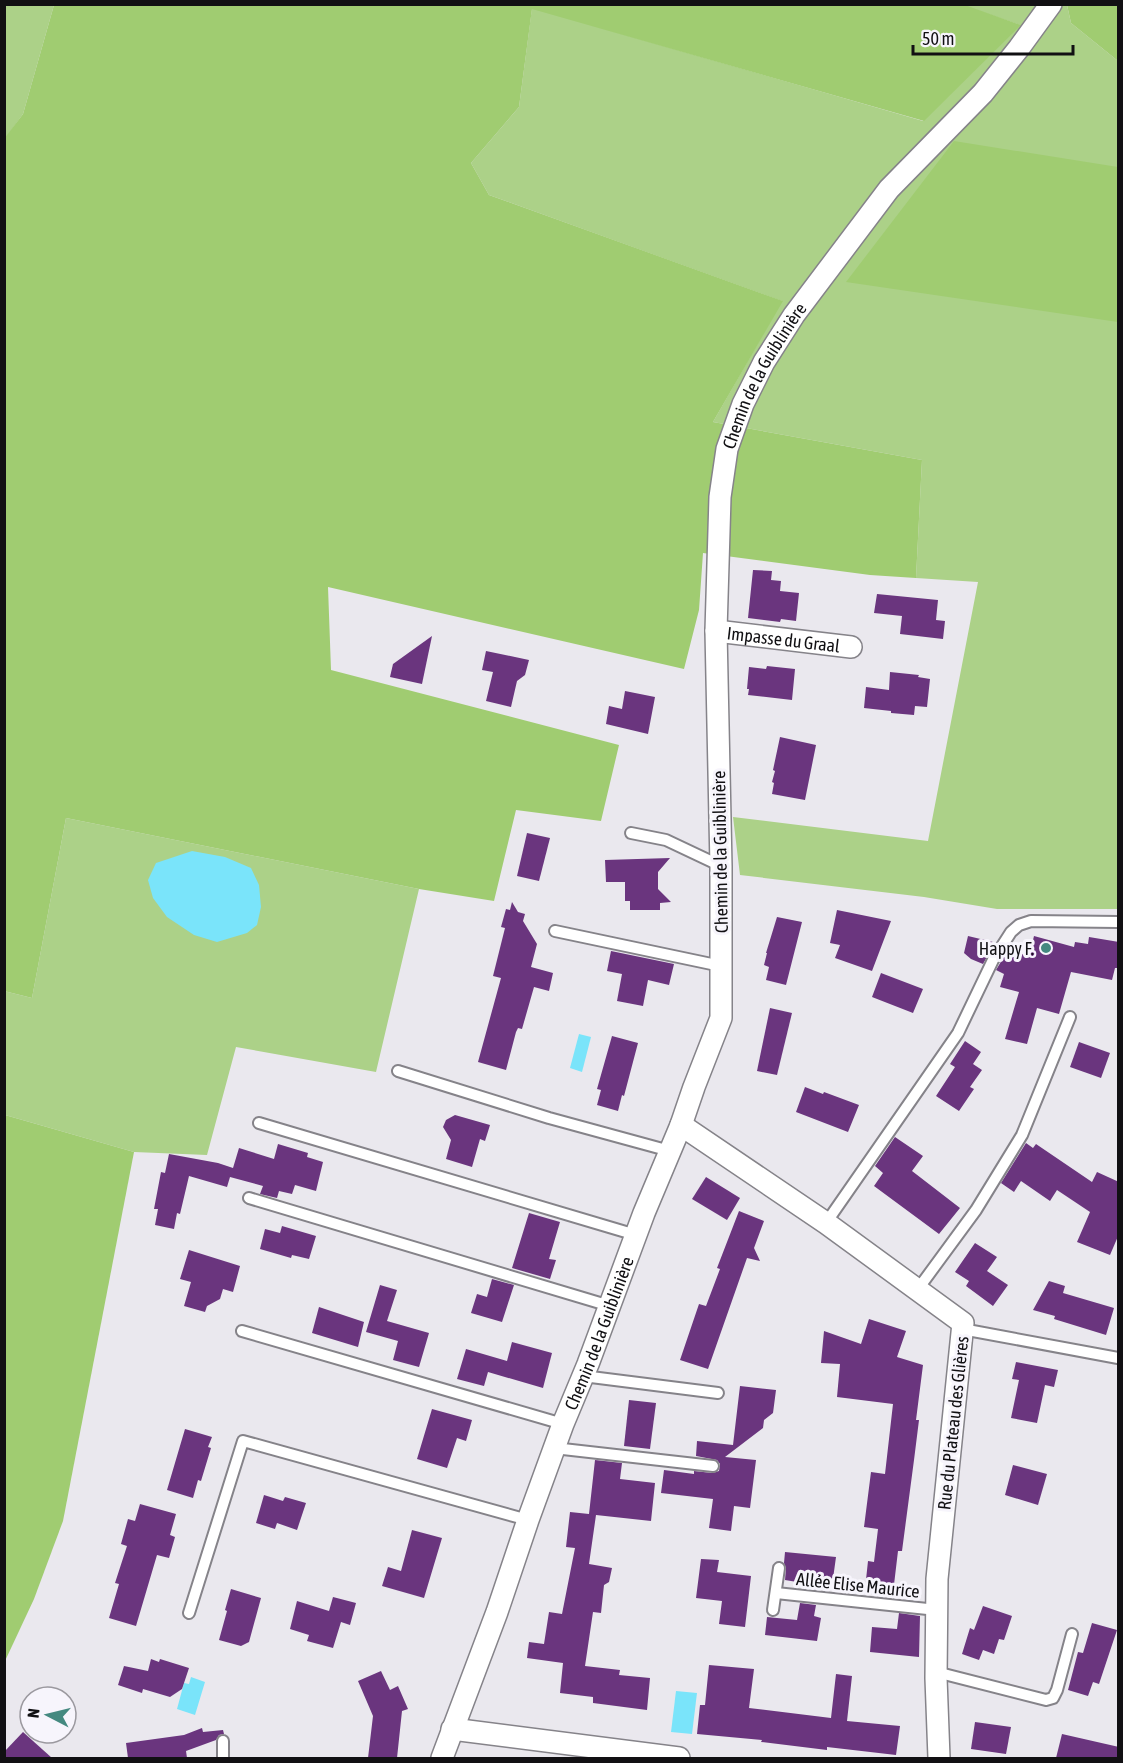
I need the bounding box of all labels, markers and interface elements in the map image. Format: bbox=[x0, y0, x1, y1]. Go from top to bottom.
scale bar bbox=[913, 18, 1074, 56]
text: 50 m bbox=[922, 28, 954, 49]
street label: Chemin de la Guiblinière bbox=[717, 298, 810, 452]
street label: Impasse du Graal bbox=[726, 622, 841, 656]
street label: Chemin de la Guiblinière bbox=[708, 771, 732, 933]
place label: Happy F. bbox=[979, 938, 1034, 959]
marker: Happy F. bbox=[1039, 941, 1053, 955]
street label: Chemin de la Guiblinière bbox=[560, 1253, 637, 1413]
street label: Rue du Plateau des Glières bbox=[933, 1335, 973, 1511]
street label: Allée Elise Maurice bbox=[795, 1568, 921, 1602]
north arrow bbox=[18, 1685, 78, 1745]
text: N bbox=[24, 1707, 43, 1719]

